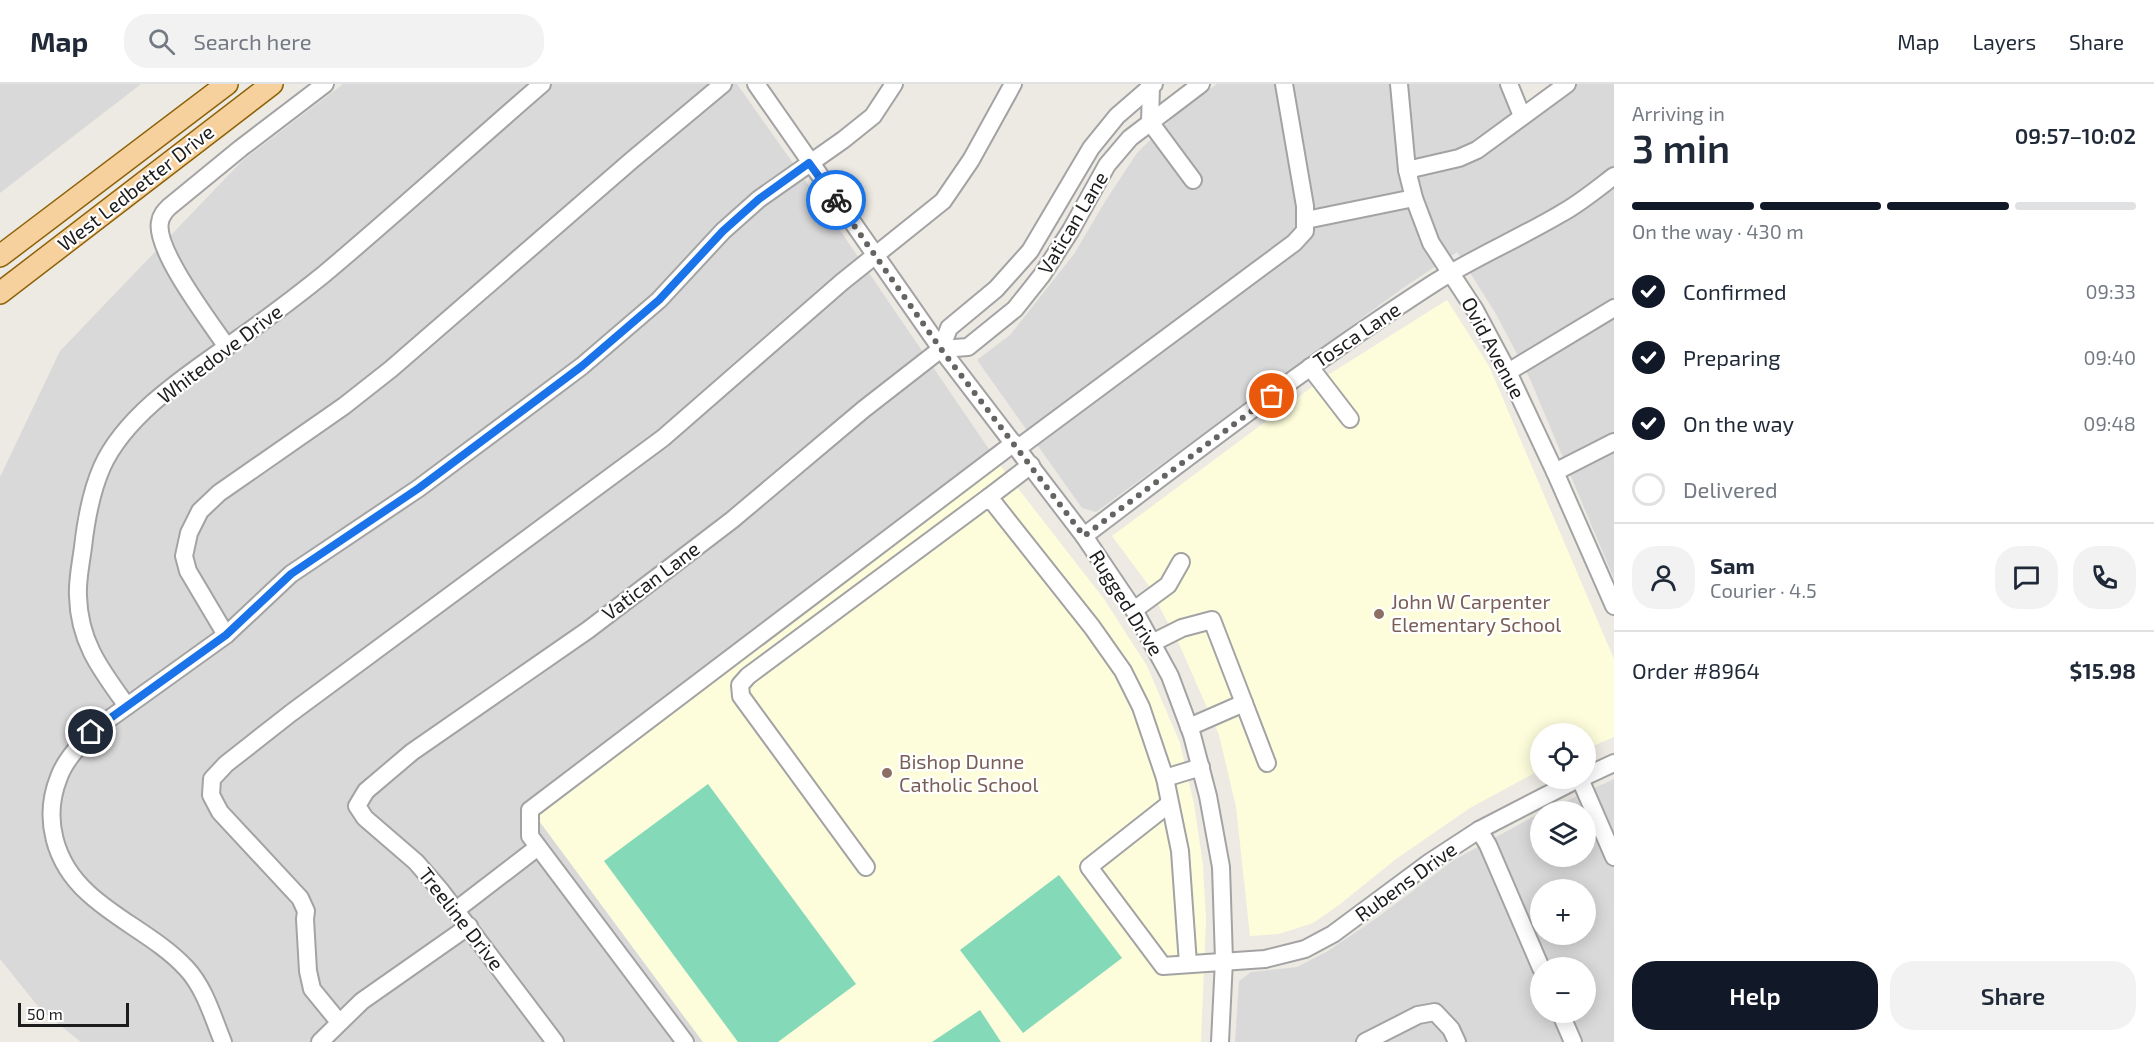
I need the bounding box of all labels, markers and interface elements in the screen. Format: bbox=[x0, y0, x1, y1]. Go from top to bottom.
search box bbox=[124, 14, 544, 68]
text: Map bbox=[30, 24, 88, 58]
icon: search bbox=[145, 25, 178, 58]
text: Search here bbox=[193, 28, 312, 54]
text: Map bbox=[1897, 29, 1939, 54]
text: Layers bbox=[1972, 29, 2036, 54]
text: Share bbox=[2069, 29, 2124, 54]
text: Arriving in bbox=[1632, 101, 1725, 125]
street label: West Ledbetter Drive bbox=[52, 119, 218, 256]
text: 09:57–10:02 bbox=[2015, 122, 2136, 148]
text: 3 min bbox=[1632, 124, 1730, 171]
street label: Vatican Lane bbox=[1032, 167, 1112, 278]
courier bbox=[806, 170, 866, 230]
icon: bike bbox=[820, 184, 853, 217]
text: On the way · 430 m bbox=[1632, 219, 1804, 243]
icon: check bbox=[1632, 275, 1665, 308]
text: Confirmed bbox=[1683, 278, 1787, 304]
text: 09:33 bbox=[2086, 279, 2136, 303]
street label: Ovid Avenue bbox=[1457, 293, 1531, 402]
street label: Tosca Lane bbox=[1308, 296, 1404, 372]
street label: Whitedove Drive bbox=[152, 299, 286, 408]
icon: check bbox=[1632, 341, 1665, 374]
text: Preparing bbox=[1683, 344, 1781, 370]
text: 09:40 bbox=[2083, 345, 2136, 369]
pin bbox=[1246, 370, 1297, 421]
icon: bag bbox=[1255, 379, 1288, 412]
icon: check bbox=[1632, 407, 1665, 440]
text: On the way bbox=[1683, 410, 1794, 436]
text: 09:48 bbox=[2083, 411, 2136, 435]
text: Delivered bbox=[1683, 476, 1778, 502]
street label: Vatican Lane bbox=[597, 536, 704, 625]
street label: Rugged Drive bbox=[1085, 545, 1169, 660]
button: person bbox=[1632, 546, 1695, 609]
button: chat bbox=[1995, 546, 2058, 609]
button: phone bbox=[2073, 546, 2136, 609]
text: Sam bbox=[1710, 552, 1755, 578]
text: Courier · 4.5 bbox=[1710, 578, 1817, 602]
place label: John W Carpenter Elementary School bbox=[1391, 589, 1561, 636]
marker: John W Carpenter Elementary School bbox=[1372, 607, 1386, 621]
text: Order #8964 bbox=[1632, 657, 1760, 683]
text: $15.98 bbox=[2070, 657, 2136, 683]
pin bbox=[65, 706, 116, 757]
icon: home bbox=[74, 715, 107, 748]
map controls bbox=[1530, 723, 1596, 1023]
button: locate bbox=[1530, 723, 1596, 789]
place label: Bishop Dunne Catholic School bbox=[899, 749, 1038, 796]
marker: Bishop Dunne Catholic School bbox=[880, 766, 894, 780]
button: layers bbox=[1530, 801, 1596, 867]
street label: Rubens Drive bbox=[1350, 836, 1461, 926]
street label: Treeline Drive bbox=[414, 862, 509, 975]
button: + bbox=[1530, 879, 1596, 945]
button: − bbox=[1530, 957, 1596, 1023]
button: Help bbox=[1632, 961, 1878, 1030]
button: Share bbox=[1890, 961, 2136, 1030]
scale bar bbox=[18, 1000, 129, 1028]
text: 50 m bbox=[27, 1004, 63, 1023]

